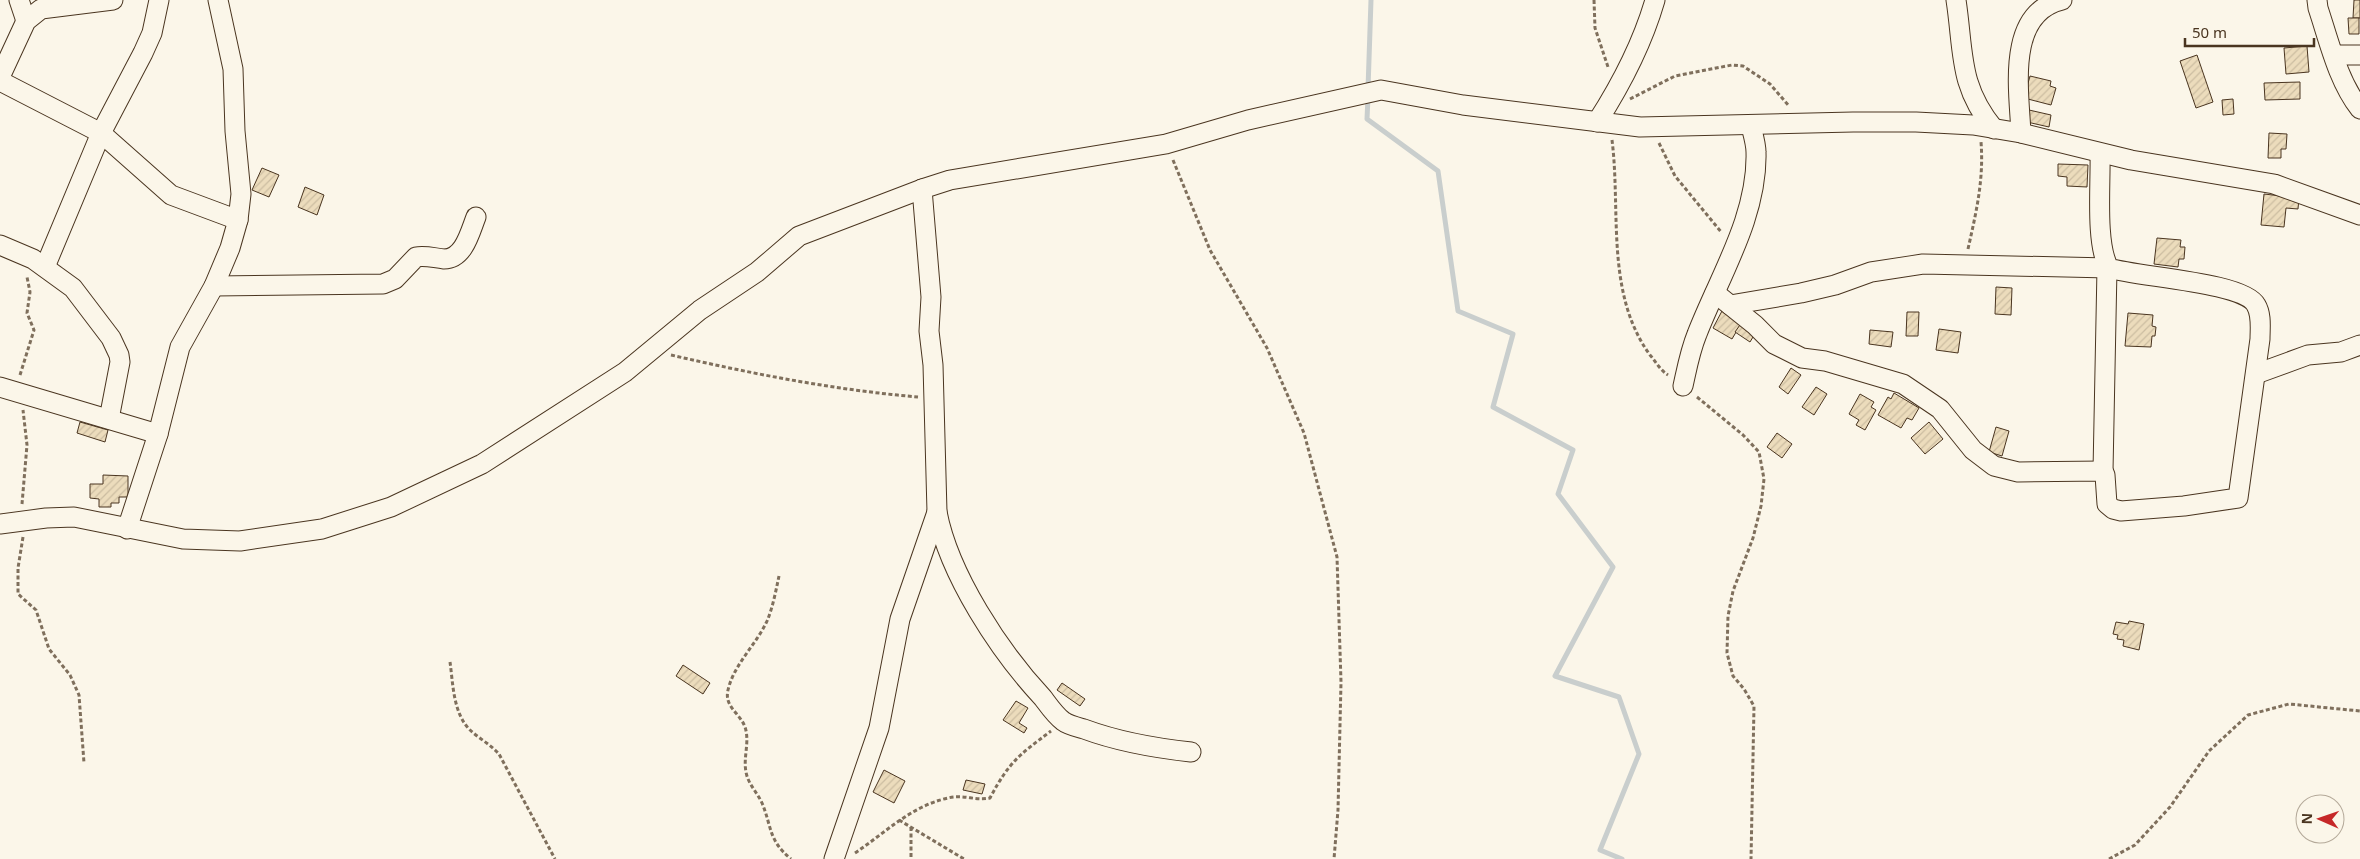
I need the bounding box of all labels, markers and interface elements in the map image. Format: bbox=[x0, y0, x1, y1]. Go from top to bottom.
scale bar bbox=[2185, 15, 2314, 47]
text: 50 m bbox=[2192, 22, 2227, 42]
north arrow bbox=[2295, 794, 2345, 844]
text: N bbox=[2297, 813, 2316, 825]

